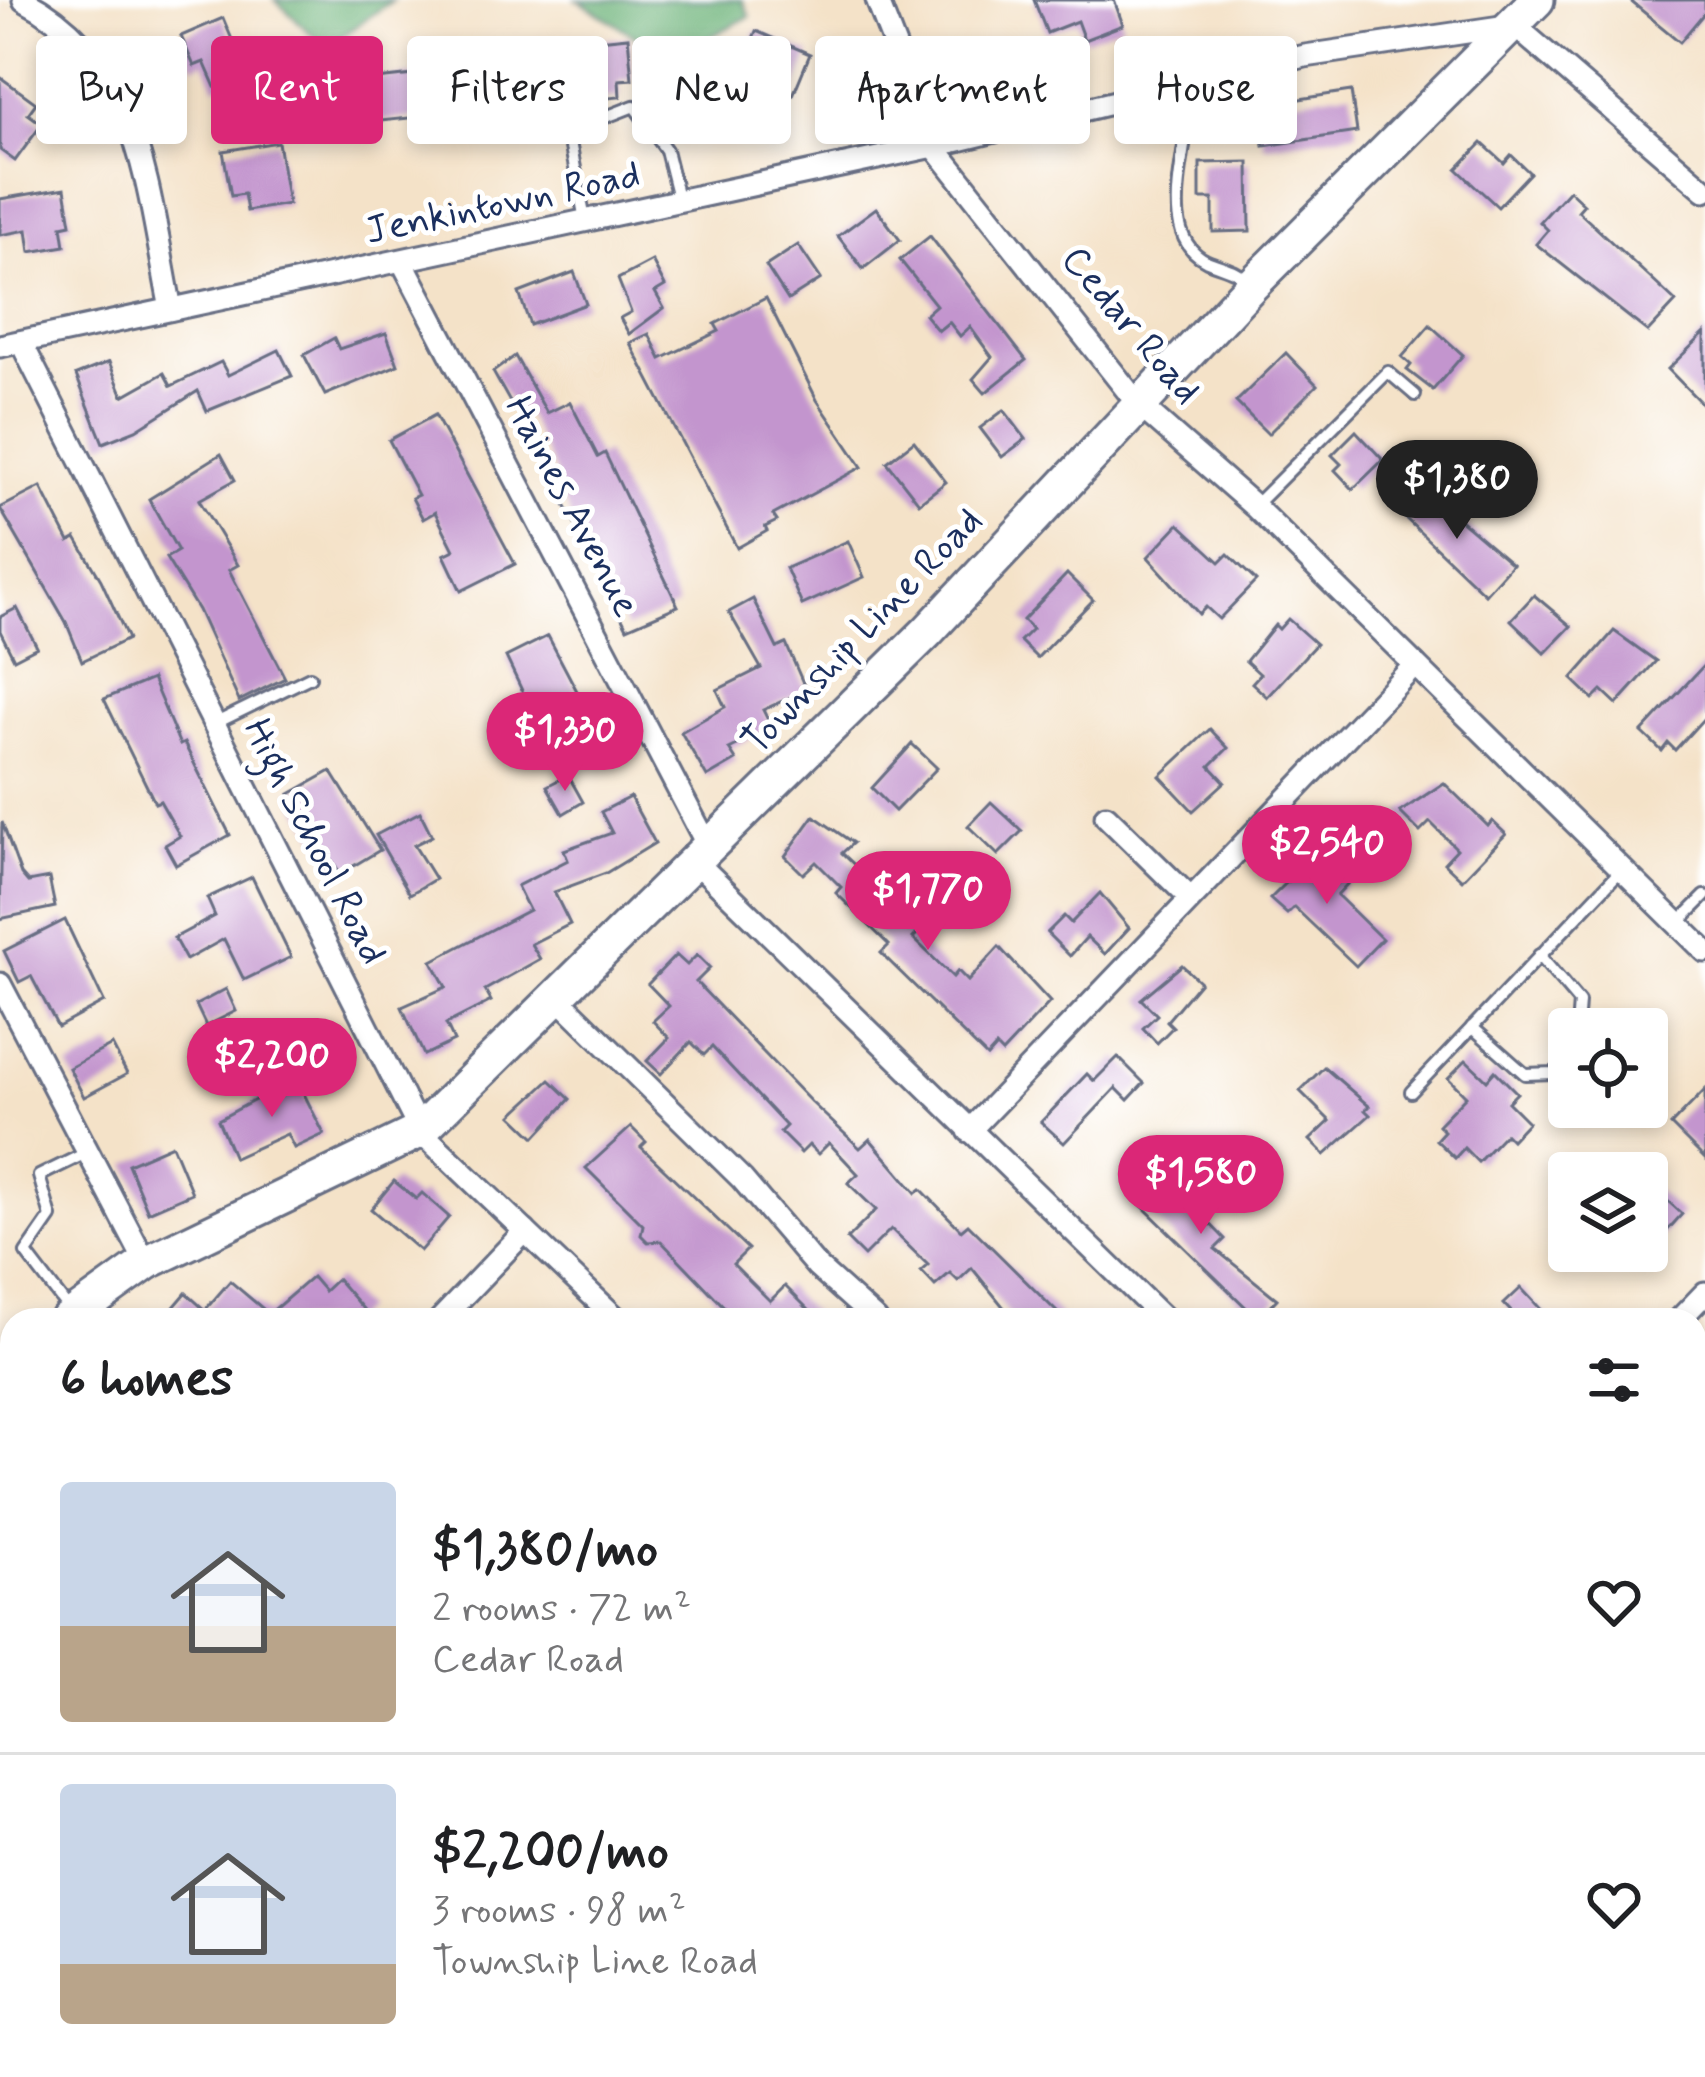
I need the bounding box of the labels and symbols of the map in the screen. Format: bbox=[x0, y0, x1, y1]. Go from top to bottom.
street label: Jenkintown Road bbox=[361, 150, 645, 258]
street label: Cedar Road bbox=[1049, 236, 1211, 416]
street label: Haines Avenue bbox=[491, 388, 651, 626]
pin: $1,380 bbox=[1359, 440, 1555, 542]
street label: Township Line Road bbox=[731, 497, 995, 767]
pin: $1,330 bbox=[467, 692, 663, 794]
street label: High School Road bbox=[227, 710, 398, 975]
pin: $2,540 bbox=[1229, 805, 1425, 907]
pin: $1,770 bbox=[830, 851, 1026, 953]
pin: $2,200 bbox=[174, 1018, 370, 1120]
pin: $1,580 bbox=[1103, 1135, 1299, 1237]

